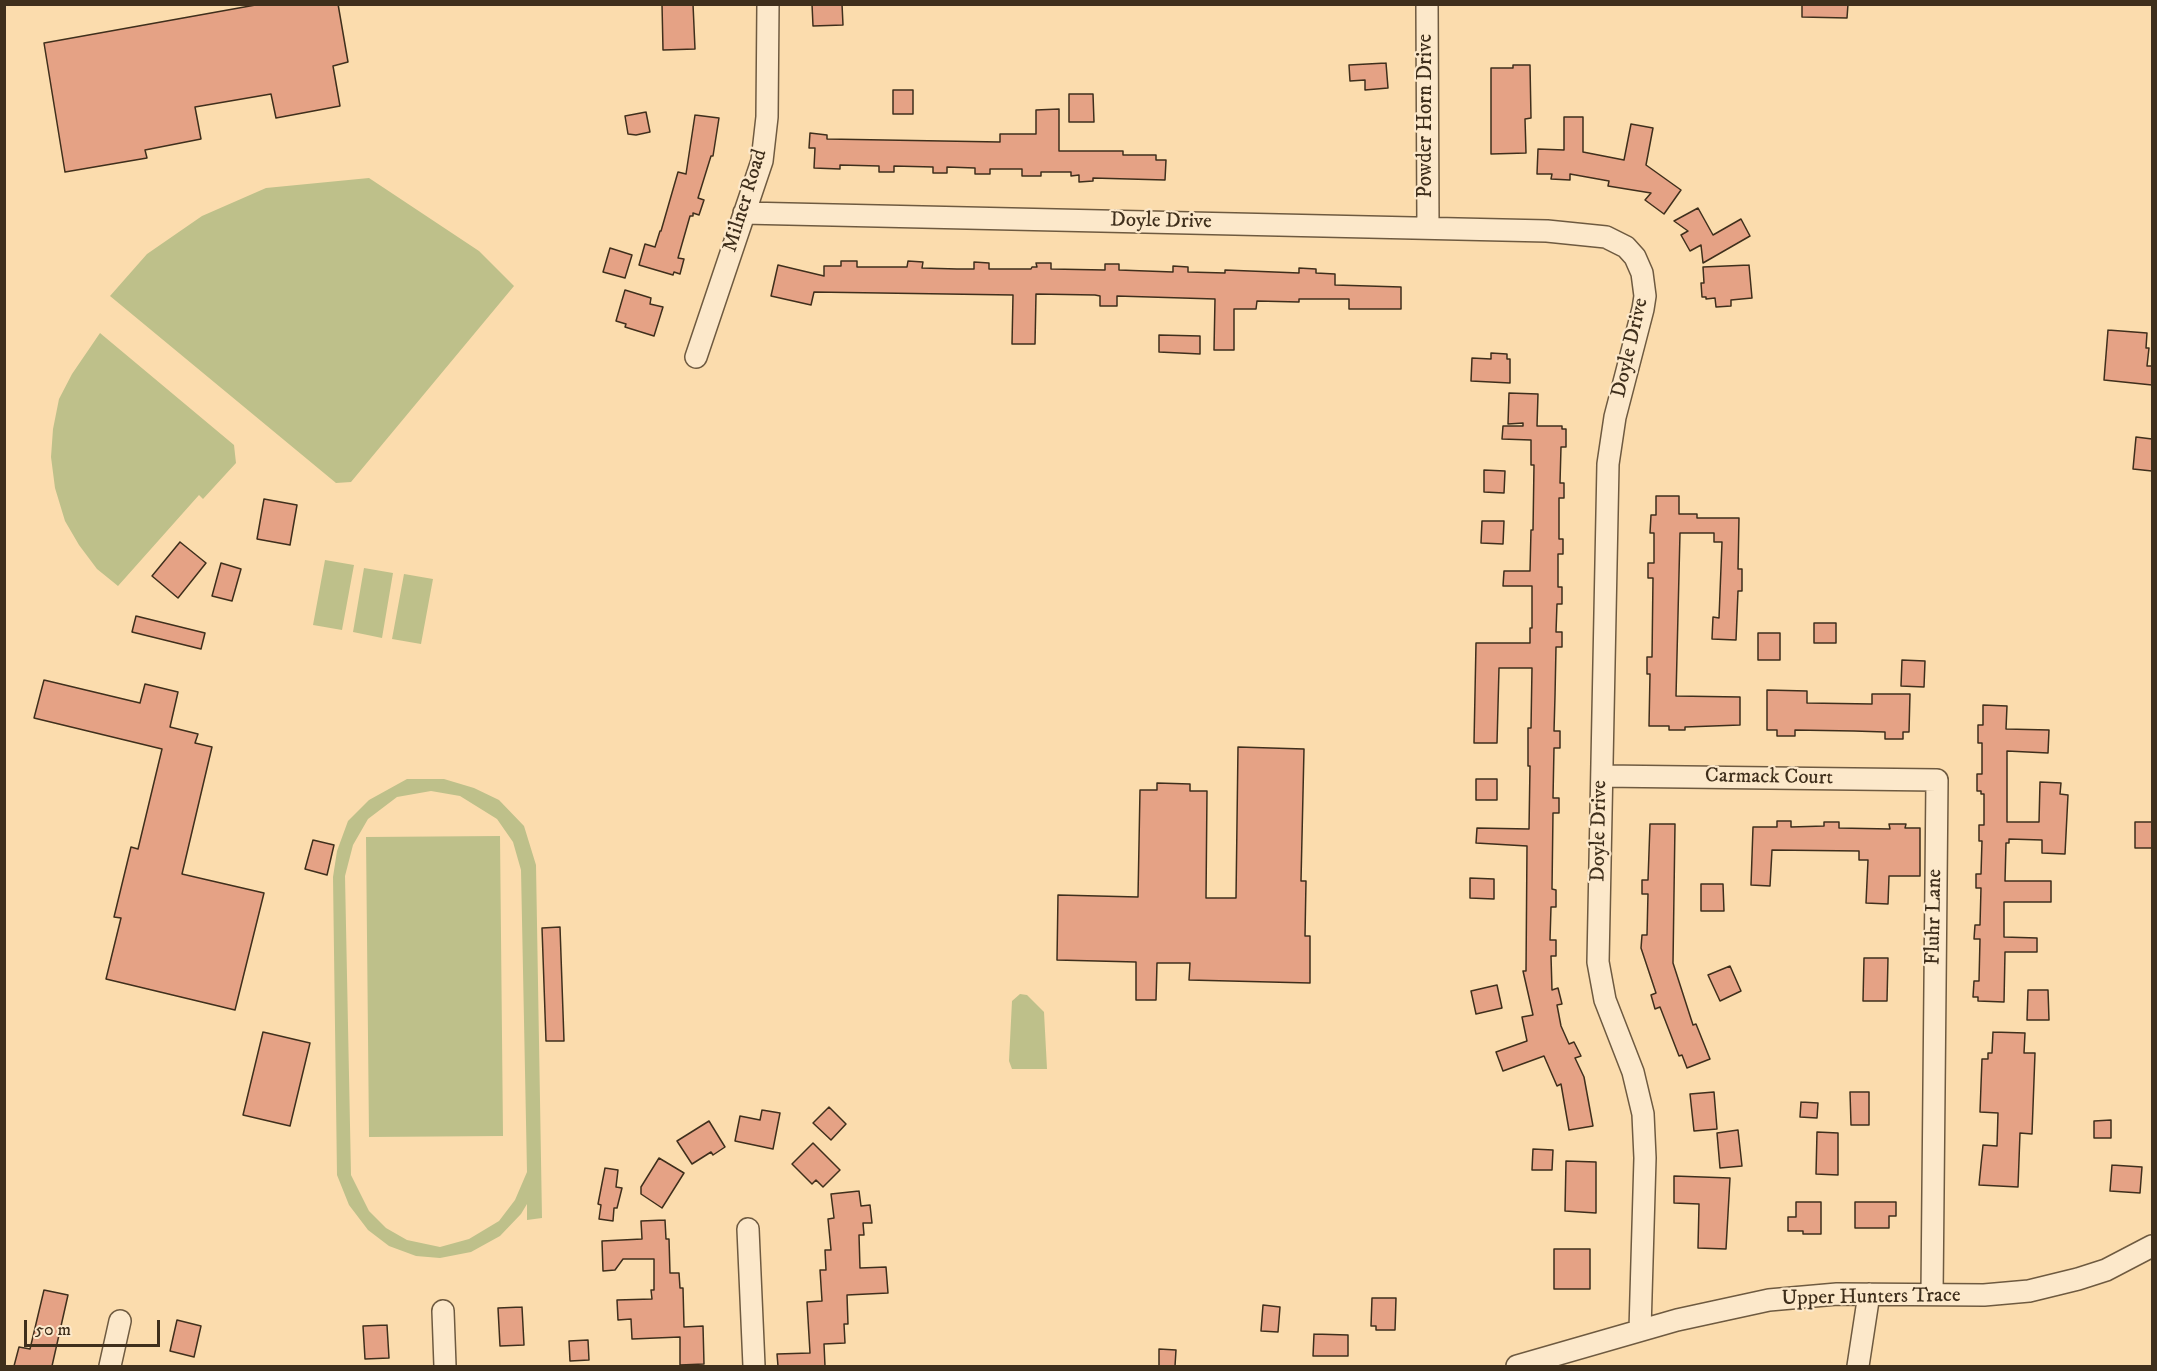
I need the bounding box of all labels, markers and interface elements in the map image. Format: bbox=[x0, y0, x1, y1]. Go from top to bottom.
street label: Powder Horn Drive bbox=[1414, 34, 1440, 198]
street label: Milner Road bbox=[718, 146, 774, 256]
street label: Doyle Drive bbox=[1110, 209, 1212, 235]
street label: Doyle Drive bbox=[1607, 296, 1655, 400]
street label: Carmack Court bbox=[1705, 764, 1833, 792]
street label: Doyle Drive bbox=[1587, 780, 1613, 882]
street label: Fluhr Lane bbox=[1922, 869, 1948, 965]
street label: Upper Hunters Trace bbox=[1781, 1284, 1961, 1312]
scale bar bbox=[27, 1308, 164, 1346]
text: 50 m bbox=[35, 1319, 71, 1341]

